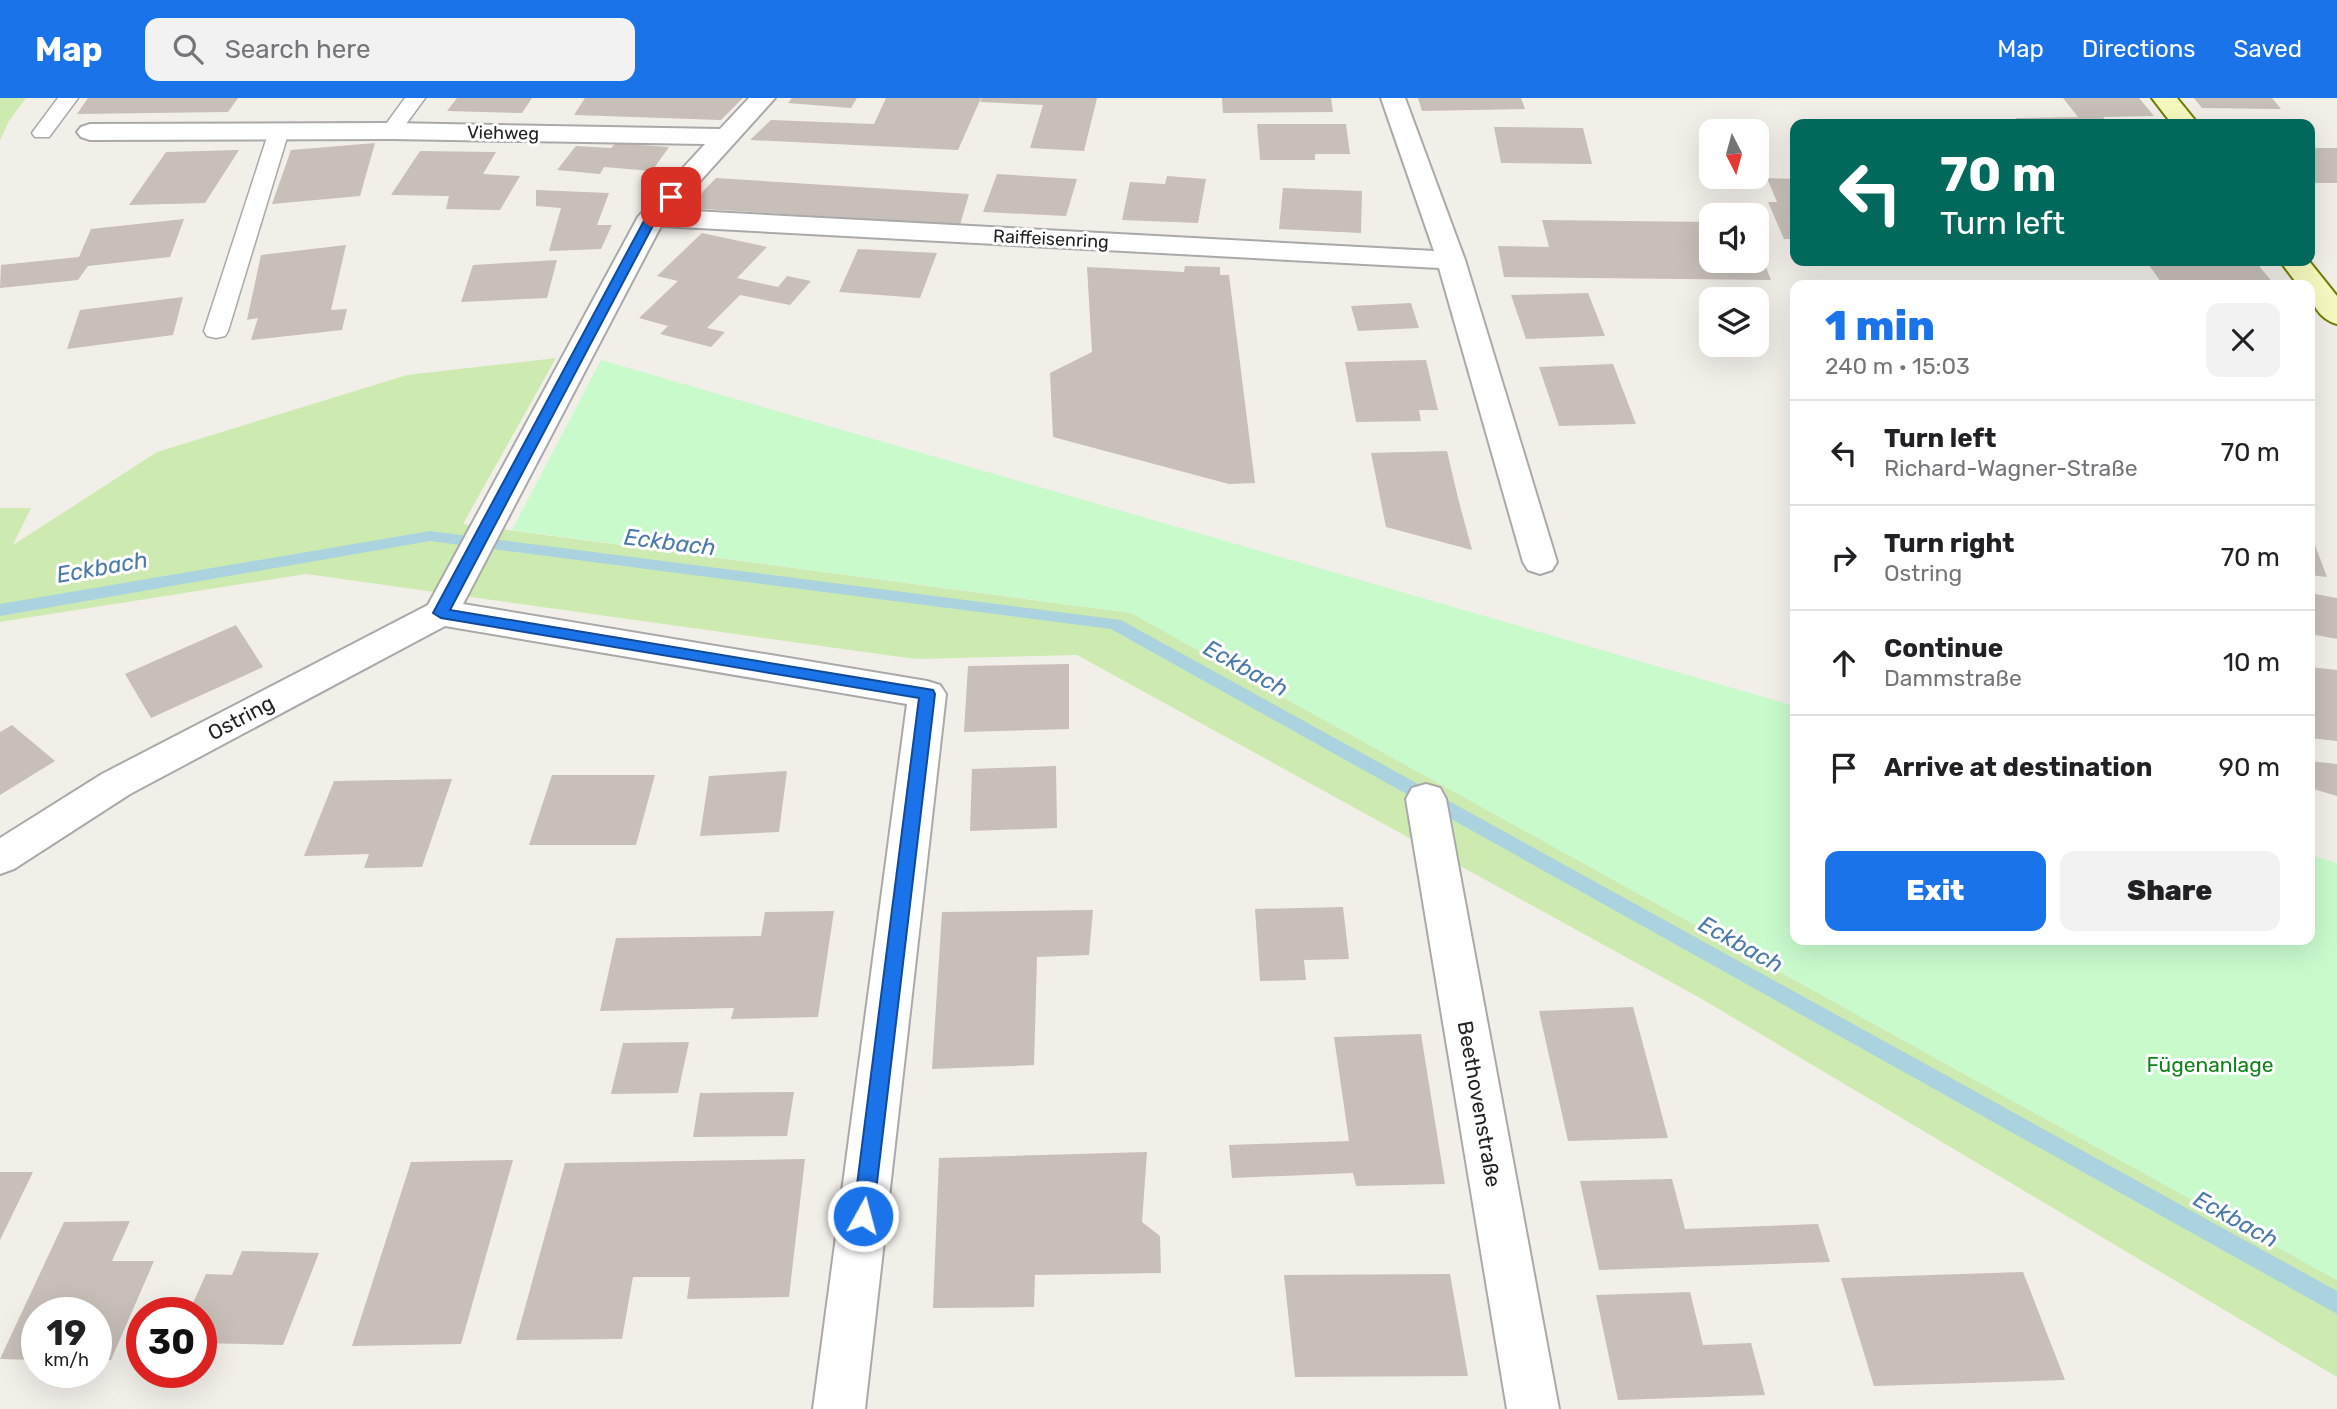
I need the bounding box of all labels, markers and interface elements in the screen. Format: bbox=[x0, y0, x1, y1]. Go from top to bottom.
search box bbox=[145, 18, 635, 81]
text: Map bbox=[35, 30, 103, 69]
icon: search bbox=[169, 30, 207, 68]
text: Search here bbox=[225, 34, 370, 65]
text: Map bbox=[1997, 35, 2044, 63]
text: Directions bbox=[2082, 35, 2195, 63]
text: Saved bbox=[2233, 35, 2302, 63]
north arrow bbox=[1699, 119, 1769, 189]
map controls bbox=[1699, 119, 1769, 357]
street label: Viehweg bbox=[467, 121, 539, 145]
text: 70 m bbox=[1940, 145, 2057, 203]
icon: left bbox=[1825, 147, 1916, 238]
pin bbox=[641, 167, 701, 227]
icon: arrive bbox=[652, 178, 690, 216]
button: sound bbox=[1699, 203, 1769, 273]
text: Turn left bbox=[1940, 204, 2065, 242]
street label: Raiffeisenring bbox=[993, 225, 1109, 253]
button: layers bbox=[1699, 287, 1769, 357]
text: 1 min bbox=[1825, 301, 1935, 351]
button: close bbox=[2206, 303, 2280, 377]
text: 240 m · 15:03 bbox=[1825, 352, 1970, 380]
text: Turn left bbox=[1884, 423, 1996, 454]
icon: left bbox=[1825, 434, 1863, 472]
text: 70 m bbox=[2221, 437, 2280, 468]
text: Richard-Wagner-Straße bbox=[1884, 454, 2138, 482]
water label: Eckbach bbox=[623, 522, 717, 562]
text: Turn right bbox=[1884, 528, 2014, 559]
icon: right bbox=[1825, 539, 1863, 577]
text: 70 m bbox=[2221, 542, 2280, 573]
water label: Eckbach bbox=[54, 545, 150, 589]
text: Ostring bbox=[1884, 559, 1962, 587]
water label: Eckbach bbox=[1199, 633, 1293, 703]
text: Continue bbox=[1884, 633, 2003, 664]
icon: ahead bbox=[1825, 644, 1863, 682]
text: 10 m bbox=[2223, 647, 2280, 678]
text: Dammstraße bbox=[1884, 664, 2022, 692]
street label: Ostring bbox=[203, 690, 278, 745]
icon: arrive bbox=[1825, 749, 1863, 787]
text: Arrive at destination bbox=[1884, 752, 2152, 783]
text: 90 m bbox=[2219, 752, 2280, 783]
button: Exit bbox=[1825, 851, 2046, 931]
button: Share bbox=[2060, 851, 2280, 931]
water label: Eckbach bbox=[1694, 909, 1788, 979]
street label: Beethovenstraße bbox=[1453, 1019, 1506, 1189]
park label: Fügenanlage bbox=[2146, 1052, 2274, 1077]
position arrow bbox=[826, 1179, 900, 1253]
water label: Eckbach bbox=[2189, 1184, 2283, 1254]
speed limit sign: 30 bbox=[126, 1297, 217, 1388]
text: 19 bbox=[47, 1312, 86, 1354]
text: km/h bbox=[44, 1349, 89, 1371]

